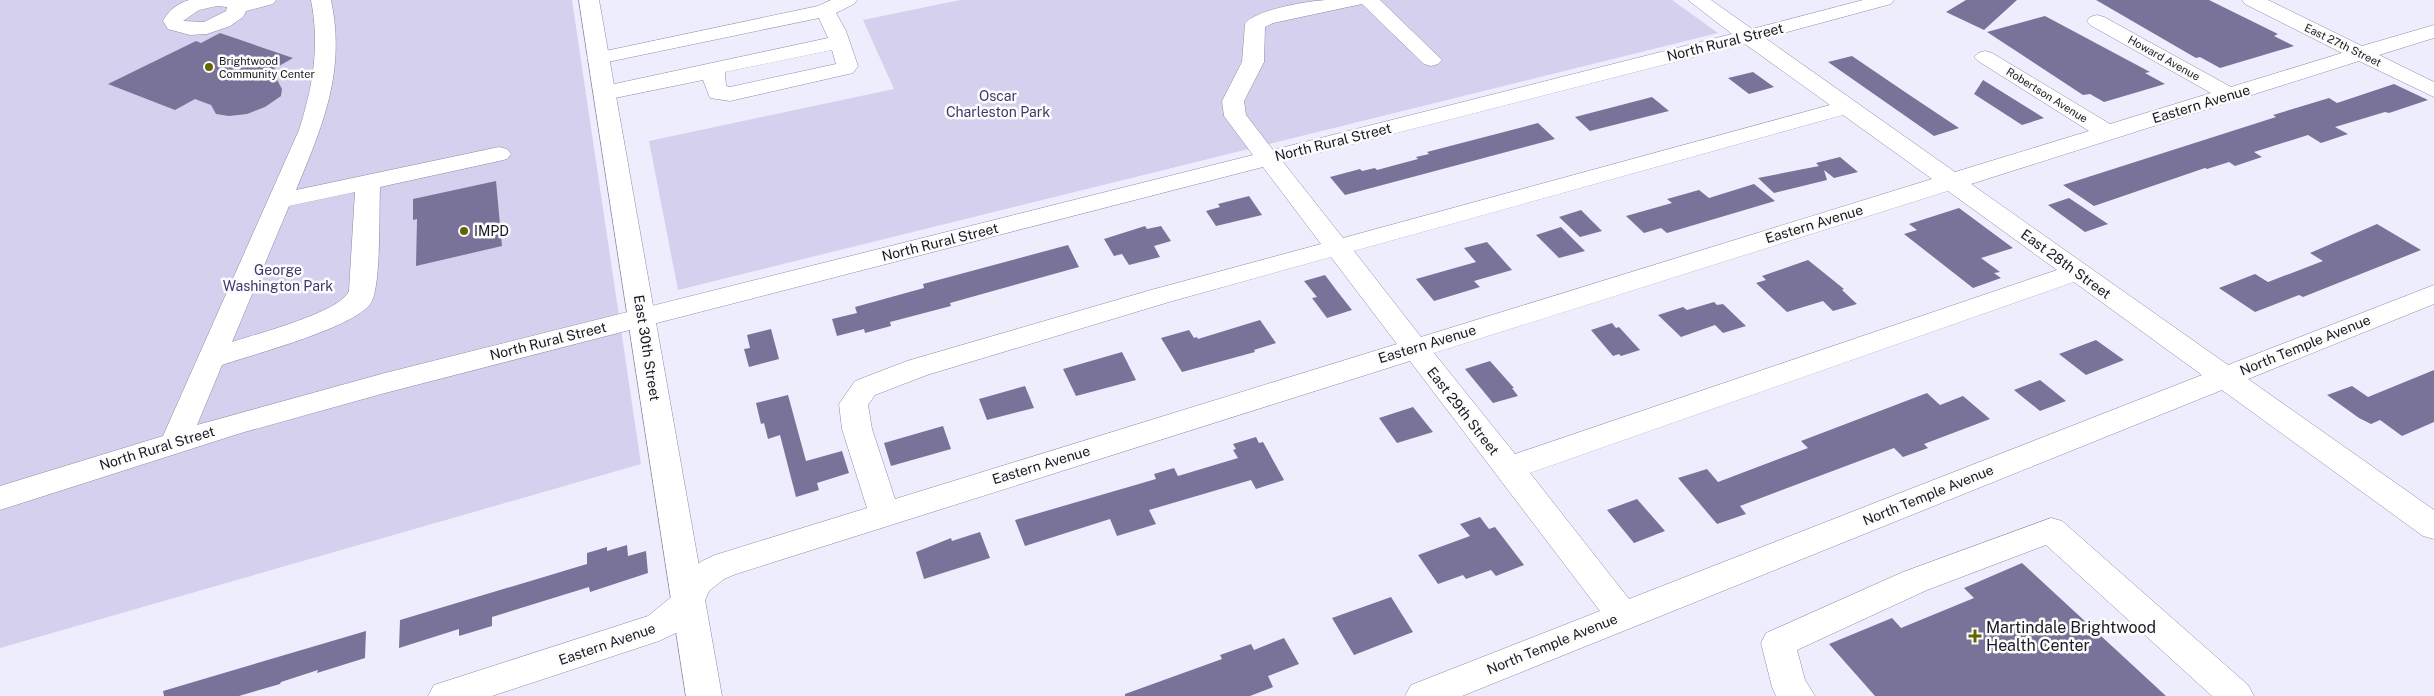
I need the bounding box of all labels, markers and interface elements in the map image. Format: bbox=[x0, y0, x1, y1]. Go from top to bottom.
street label: North Rural Street bbox=[1665, 20, 1785, 64]
street label: East 27th Street bbox=[2303, 21, 2383, 69]
street label: Howard Avenue bbox=[2126, 33, 2202, 83]
place label: Brightwood Community Center bbox=[219, 55, 315, 80]
marker: Brightwood Community Center bbox=[203, 61, 215, 73]
street label: Robertson Avenue bbox=[2004, 65, 2090, 125]
street label: Eastern Avenue bbox=[2150, 82, 2252, 126]
park label: Oscar Charleston Park bbox=[946, 88, 1050, 120]
street label: North Rural Street bbox=[1273, 120, 1393, 164]
street label: Eastern Avenue bbox=[1763, 202, 1865, 246]
street label: North Rural Street bbox=[880, 220, 1000, 264]
place label: IMPD bbox=[474, 223, 509, 239]
marker: IMPD bbox=[458, 225, 470, 237]
street label: East 28th Street bbox=[2018, 226, 2114, 302]
park label: George Washington Park bbox=[223, 262, 333, 294]
street label: East 30th Street bbox=[631, 294, 663, 402]
street label: North Temple Avenue bbox=[2237, 311, 2373, 379]
street label: North Rural Street bbox=[488, 319, 608, 363]
street label: Eastern Avenue bbox=[1376, 322, 1478, 366]
street label: East 29th Street bbox=[1424, 364, 1502, 458]
street label: North Rural Street bbox=[97, 423, 217, 473]
street label: Eastern Avenue bbox=[990, 443, 1092, 487]
street label: North Temple Avenue bbox=[1860, 461, 1996, 529]
street label: North Temple Avenue bbox=[1484, 610, 1620, 678]
place label: Martindale Brightwood Health Center bbox=[1986, 618, 2156, 655]
street label: Eastern Avenue bbox=[556, 620, 658, 668]
marker: Martindale Brightwood Health Center bbox=[1968, 629, 1982, 643]

